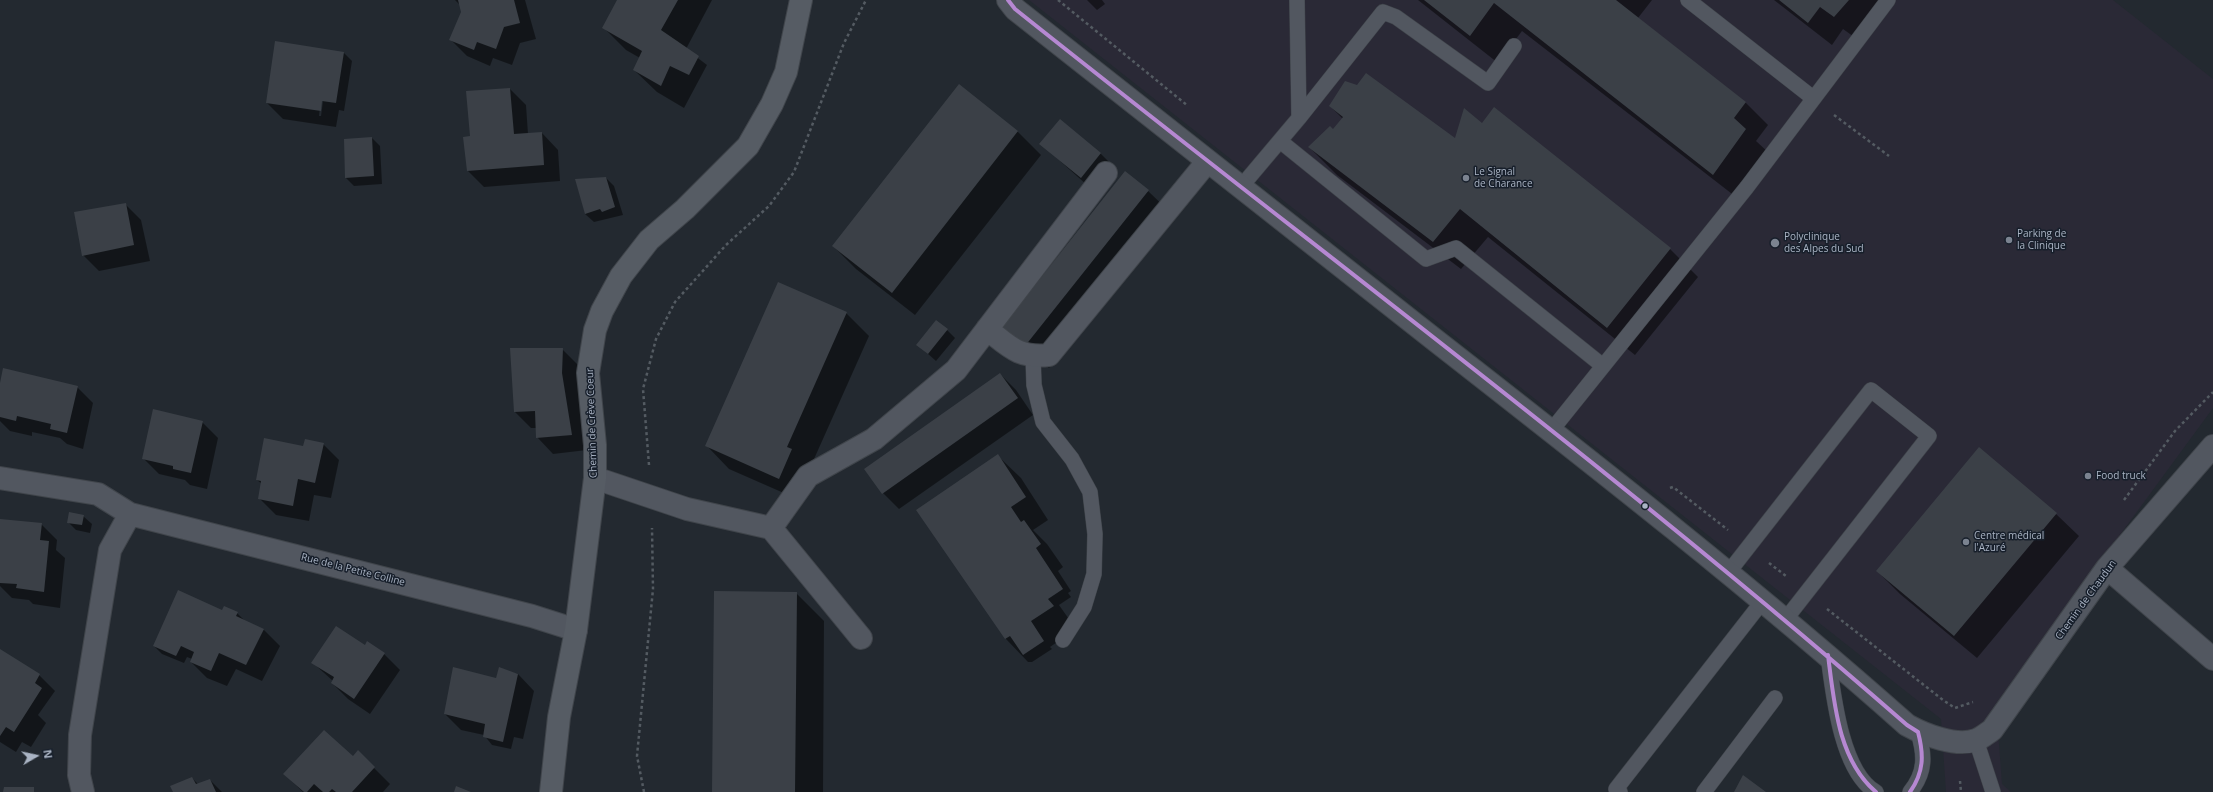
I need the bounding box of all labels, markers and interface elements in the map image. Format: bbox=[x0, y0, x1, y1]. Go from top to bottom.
place label: Le Signal de Charance bbox=[1474, 166, 1533, 190]
marker: Le Signal de Charance bbox=[1461, 173, 1471, 183]
place label: Parking de la Clinique bbox=[2017, 228, 2066, 252]
place label: Polyclinique des Alpes du Sud bbox=[1784, 231, 1864, 254]
marker: Parking de la Clinique bbox=[2004, 235, 2014, 245]
marker: Polyclinique des Alpes du Sud bbox=[1769, 237, 1781, 249]
street label: Chemin de Crève Coeur bbox=[584, 368, 600, 478]
place label: Food truck bbox=[2096, 470, 2146, 482]
marker: Food truck bbox=[2083, 471, 2093, 481]
unlabelled marker bbox=[1640, 501, 1650, 511]
place label: Centre médical l'Azuré bbox=[1974, 530, 2044, 554]
marker: Centre médical l'Azuré bbox=[1961, 537, 1971, 547]
street label: Rue de la Petite Colline bbox=[300, 551, 406, 589]
street label: Chemin de Chaudun bbox=[2053, 558, 2119, 642]
north arrow bbox=[16, 736, 56, 776]
text: N bbox=[40, 748, 56, 760]

